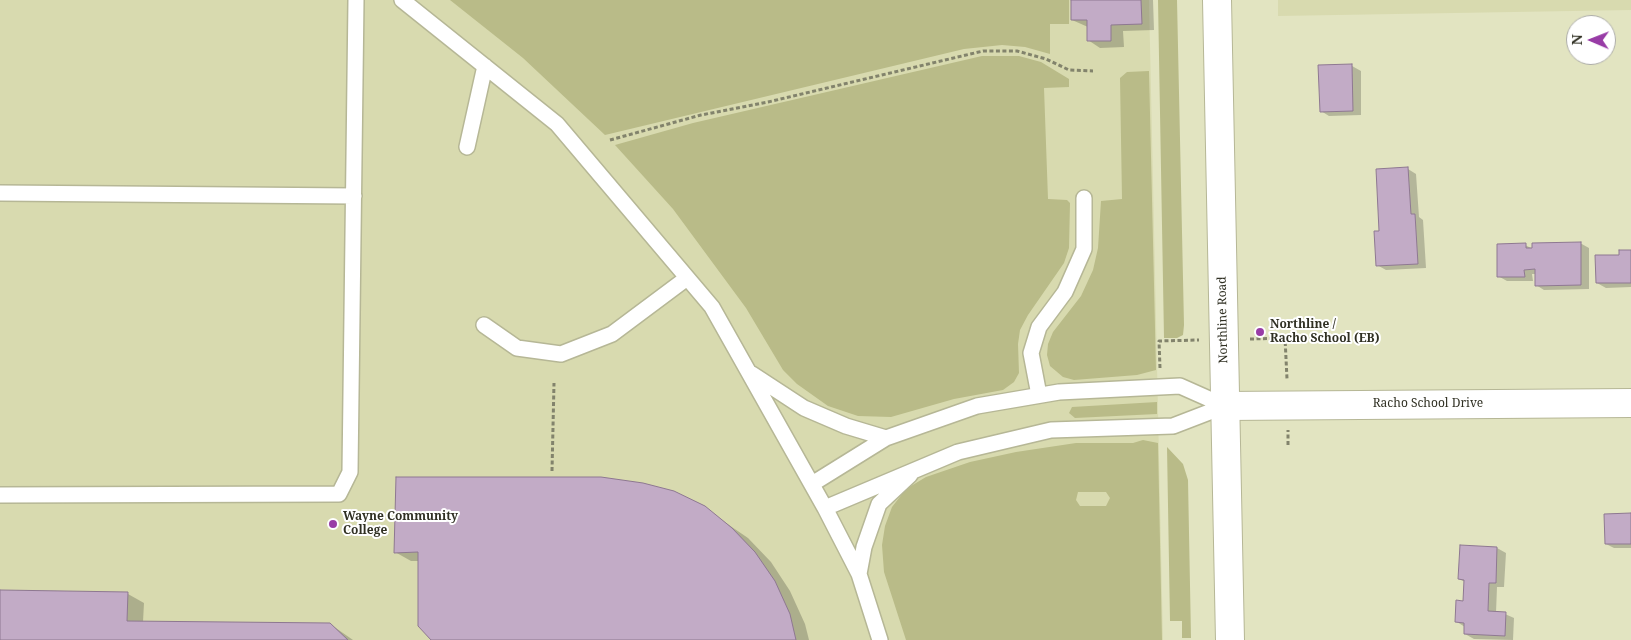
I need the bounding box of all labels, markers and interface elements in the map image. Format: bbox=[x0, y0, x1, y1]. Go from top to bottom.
north arrow bbox=[1566, 15, 1616, 65]
text: N bbox=[1567, 34, 1586, 45]
street label: Northline Road bbox=[1215, 276, 1231, 364]
place label: Northline / Racho School (EB) bbox=[1270, 318, 1379, 346]
marker: Northline / Racho School (EB) bbox=[1254, 326, 1266, 338]
street label: Racho School Drive bbox=[1373, 397, 1483, 411]
place label: Wayne Community College bbox=[343, 510, 458, 538]
marker: Wayne Community College bbox=[327, 518, 339, 530]

